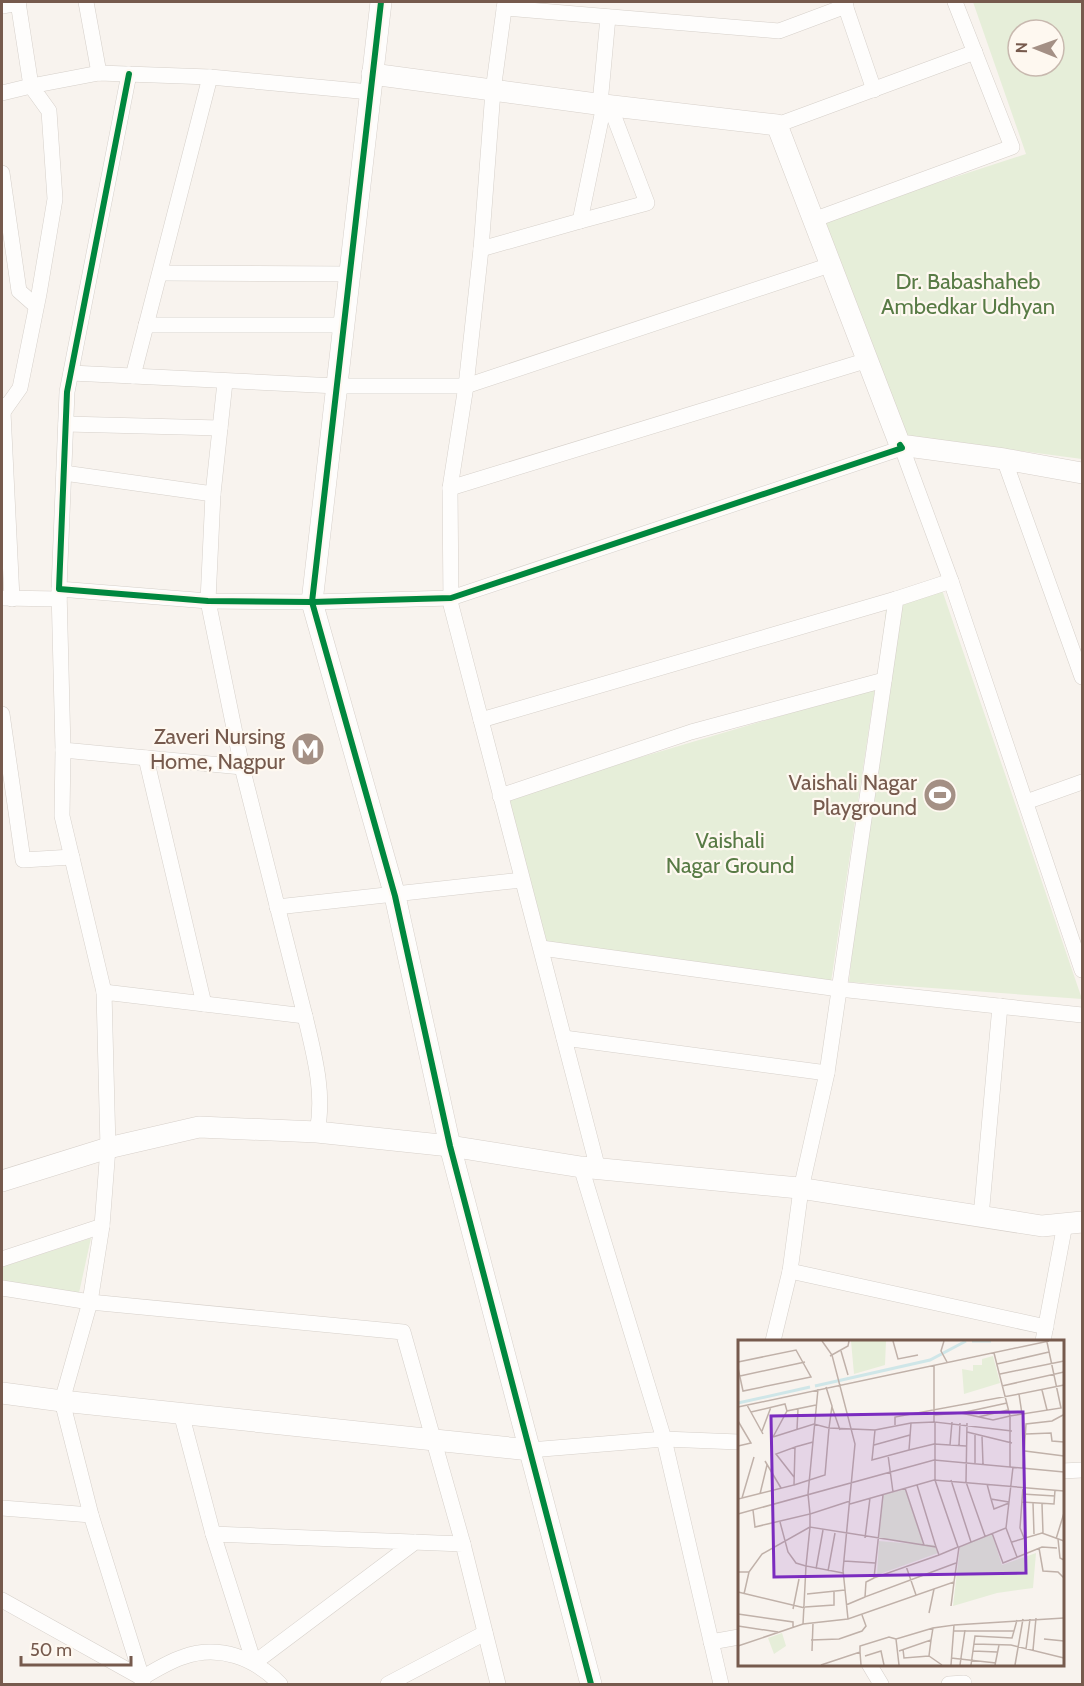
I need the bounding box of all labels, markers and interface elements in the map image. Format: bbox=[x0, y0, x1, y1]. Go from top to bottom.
north arrow bbox=[1006, 18, 1066, 78]
text: N bbox=[1012, 42, 1031, 54]
park label: Dr. Babashaheb Ambedkar Udhyan bbox=[881, 268, 1055, 320]
place label: Zaveri Nursing Home, Nagpur bbox=[150, 723, 286, 775]
metro station icon: Zaveri Nursing Home, Nagpur bbox=[290, 731, 326, 767]
place label: Vaishali Nagar Playground bbox=[789, 769, 917, 821]
sports icon: Vaishali Nagar Playground bbox=[922, 777, 958, 813]
park label: Vaishali Nagar Ground bbox=[666, 827, 794, 879]
inset map bbox=[738, 1340, 1063, 1665]
scale bar bbox=[21, 1629, 130, 1667]
text: 50 m bbox=[30, 1639, 72, 1661]

